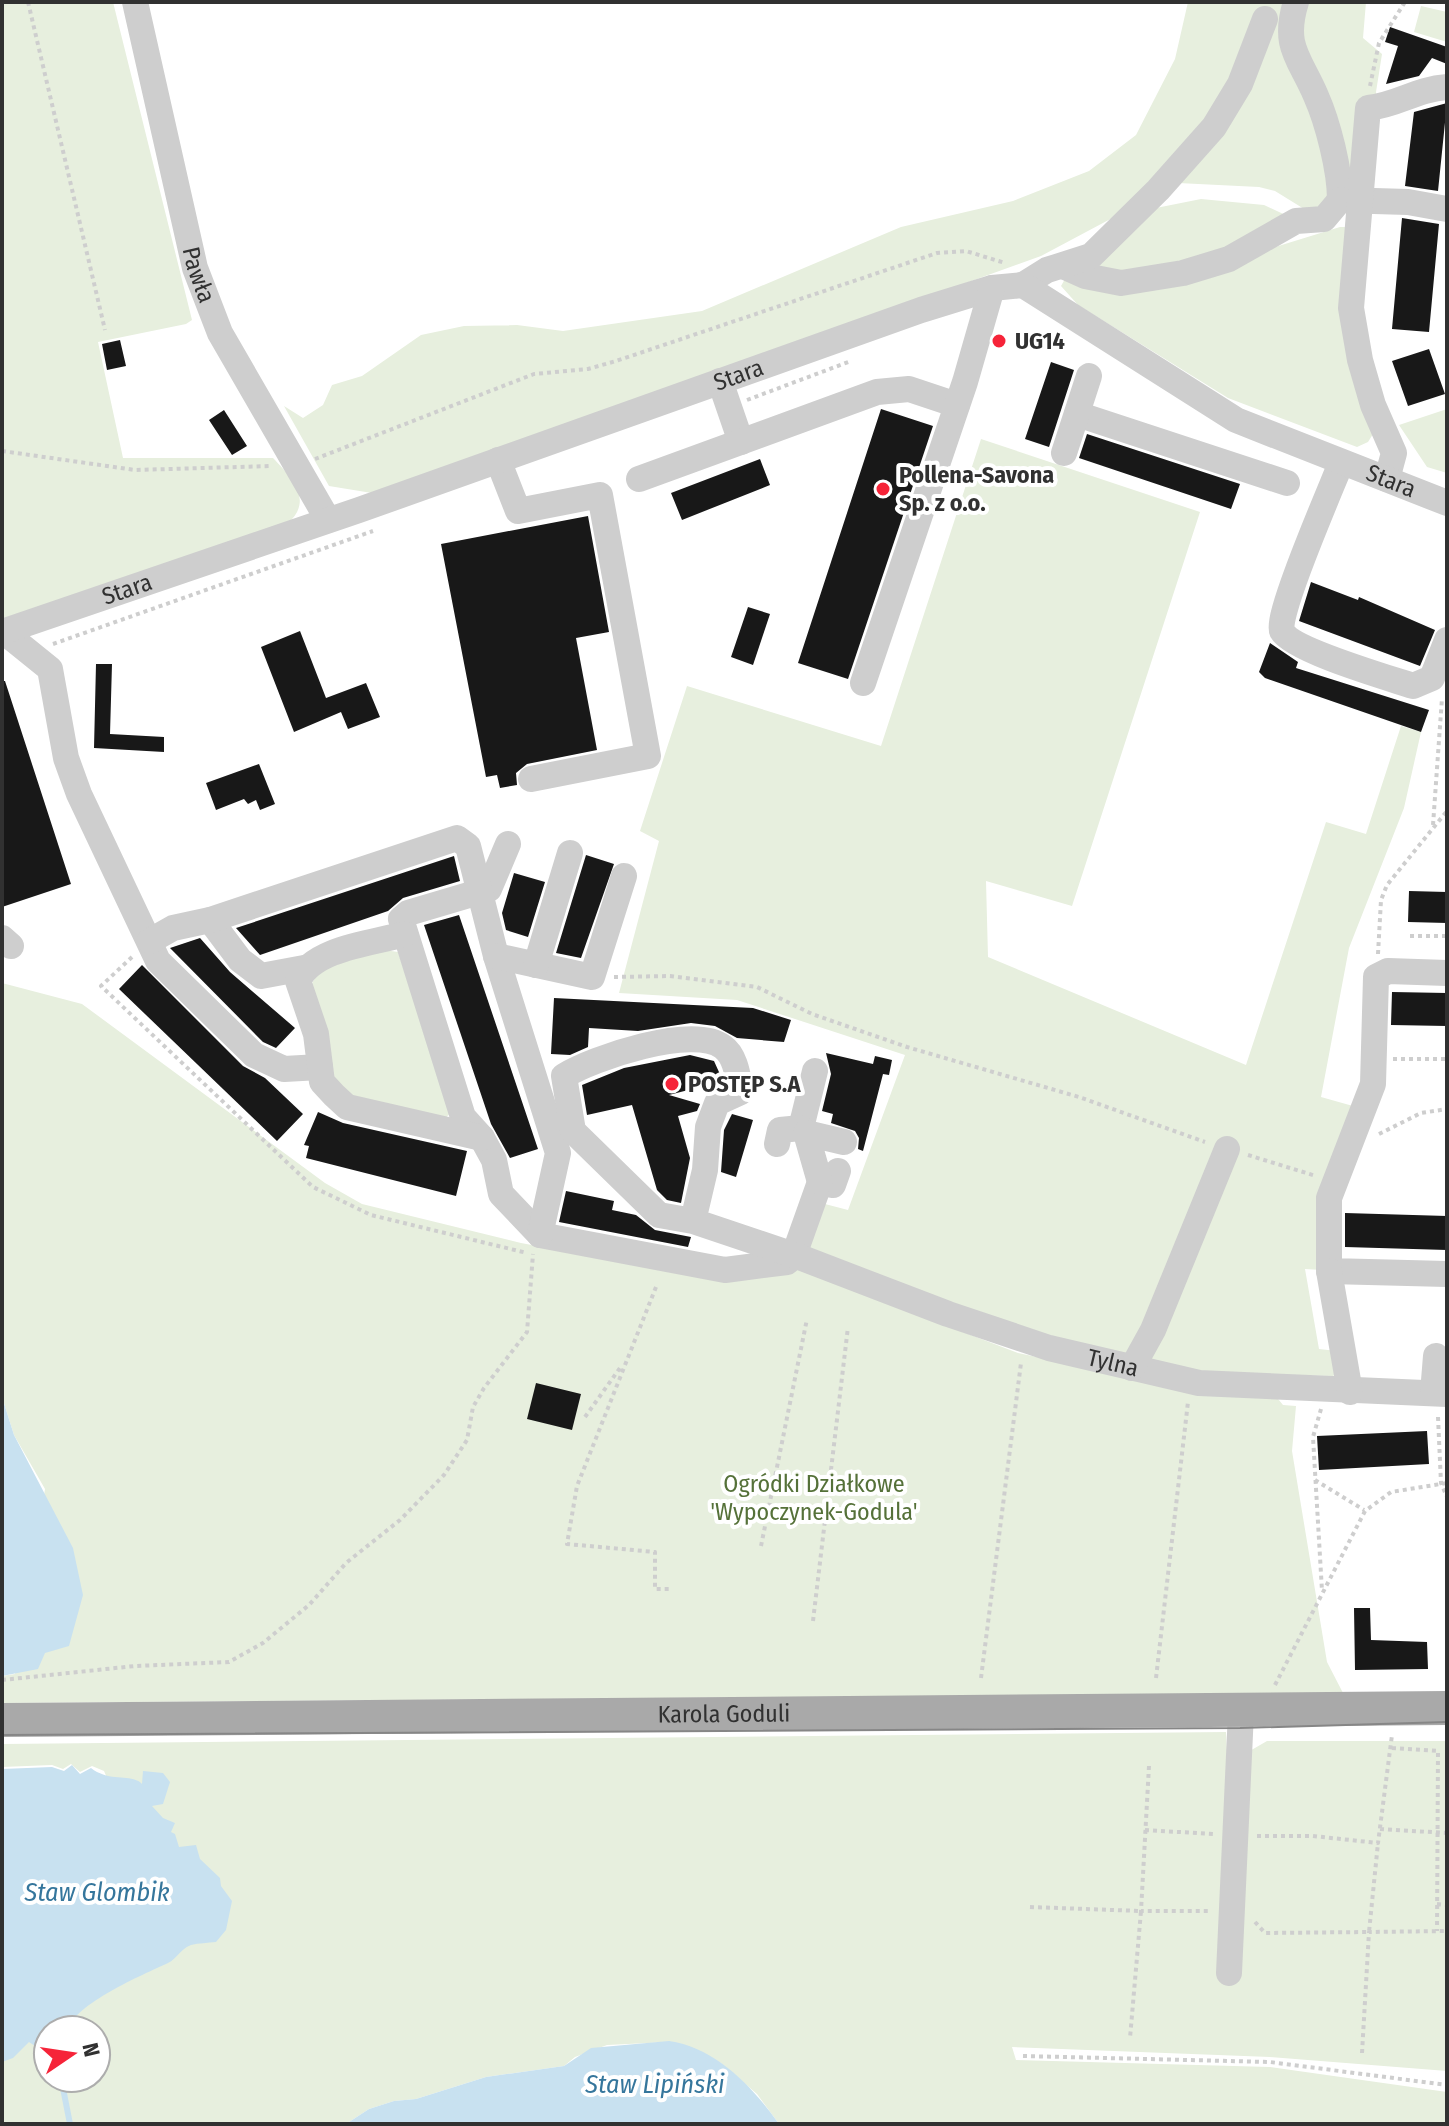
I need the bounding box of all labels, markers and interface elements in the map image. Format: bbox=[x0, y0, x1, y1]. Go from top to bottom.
street label: Pawła bbox=[177, 244, 221, 307]
place label: UG14 bbox=[1015, 327, 1065, 355]
marker: UG14 bbox=[990, 332, 1008, 350]
street label: Stara bbox=[710, 353, 767, 397]
street label: Stara bbox=[1362, 459, 1420, 503]
place label: Pollena-Savona Sp. z o.o. bbox=[899, 461, 1054, 517]
marker: Pollena-Savona Sp. z o.o. bbox=[874, 480, 892, 498]
street label: Stara bbox=[98, 568, 155, 611]
place label: POSTĘP S.A bbox=[688, 1070, 801, 1098]
marker: POSTĘP S.A bbox=[663, 1075, 681, 1093]
street label: Tylna bbox=[1085, 1343, 1141, 1382]
park label: Ogródki Działkowe 'Wypoczynek-Godula' bbox=[710, 1470, 918, 1526]
street label: Karola Goduli bbox=[658, 1699, 790, 1729]
water label: Staw Glombik bbox=[23, 1877, 170, 1908]
north arrow bbox=[32, 2014, 112, 2094]
text: N bbox=[76, 2040, 106, 2059]
water label: Staw Lipiński bbox=[584, 2069, 725, 2100]

